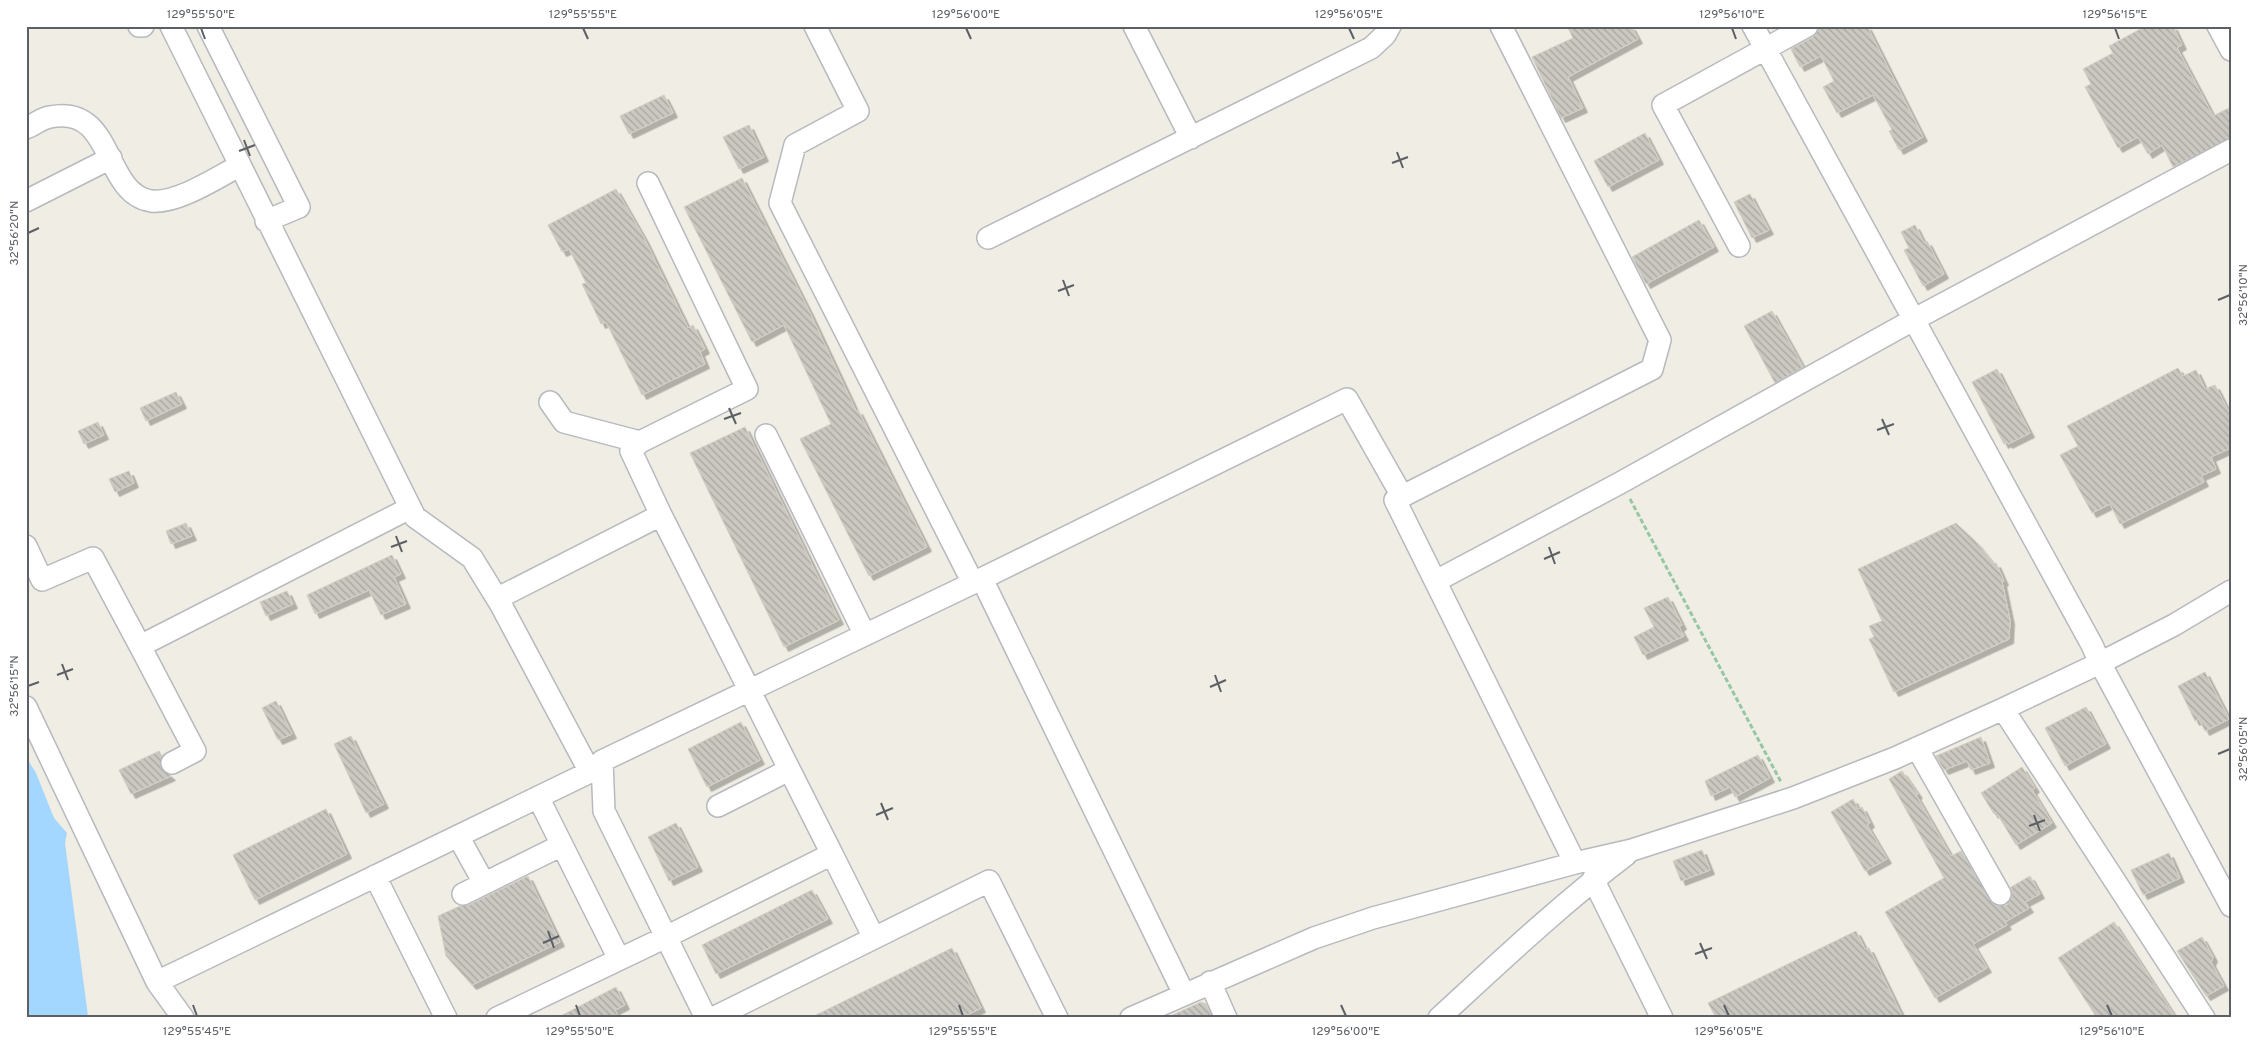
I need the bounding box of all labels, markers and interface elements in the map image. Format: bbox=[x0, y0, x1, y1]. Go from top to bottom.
text: 129°55'50"E bbox=[167, 7, 235, 23]
text: 129°55'55"E bbox=[549, 7, 617, 23]
text: 129°56'00"E bbox=[932, 7, 1000, 23]
text: 129°56'05"E bbox=[1315, 7, 1383, 23]
text: 129°56'10"E bbox=[1699, 7, 1765, 23]
text: 129°56'15"E bbox=[2082, 7, 2148, 23]
text: 32°56'20"N bbox=[7, 201, 23, 265]
text: 32°56'10"N bbox=[2236, 264, 2252, 326]
text: 32°56'15"N bbox=[7, 655, 23, 717]
text: 32°56'05"N bbox=[2236, 717, 2252, 781]
text: 129°55'45"E bbox=[163, 1024, 231, 1040]
text: 129°55'50"E bbox=[546, 1024, 614, 1040]
text: 129°55'55"E bbox=[929, 1024, 997, 1040]
text: 129°56'00"E bbox=[1312, 1024, 1380, 1040]
text: 129°56'05"E bbox=[1695, 1024, 1763, 1040]
text: 129°56'10"E bbox=[2079, 1024, 2145, 1040]

